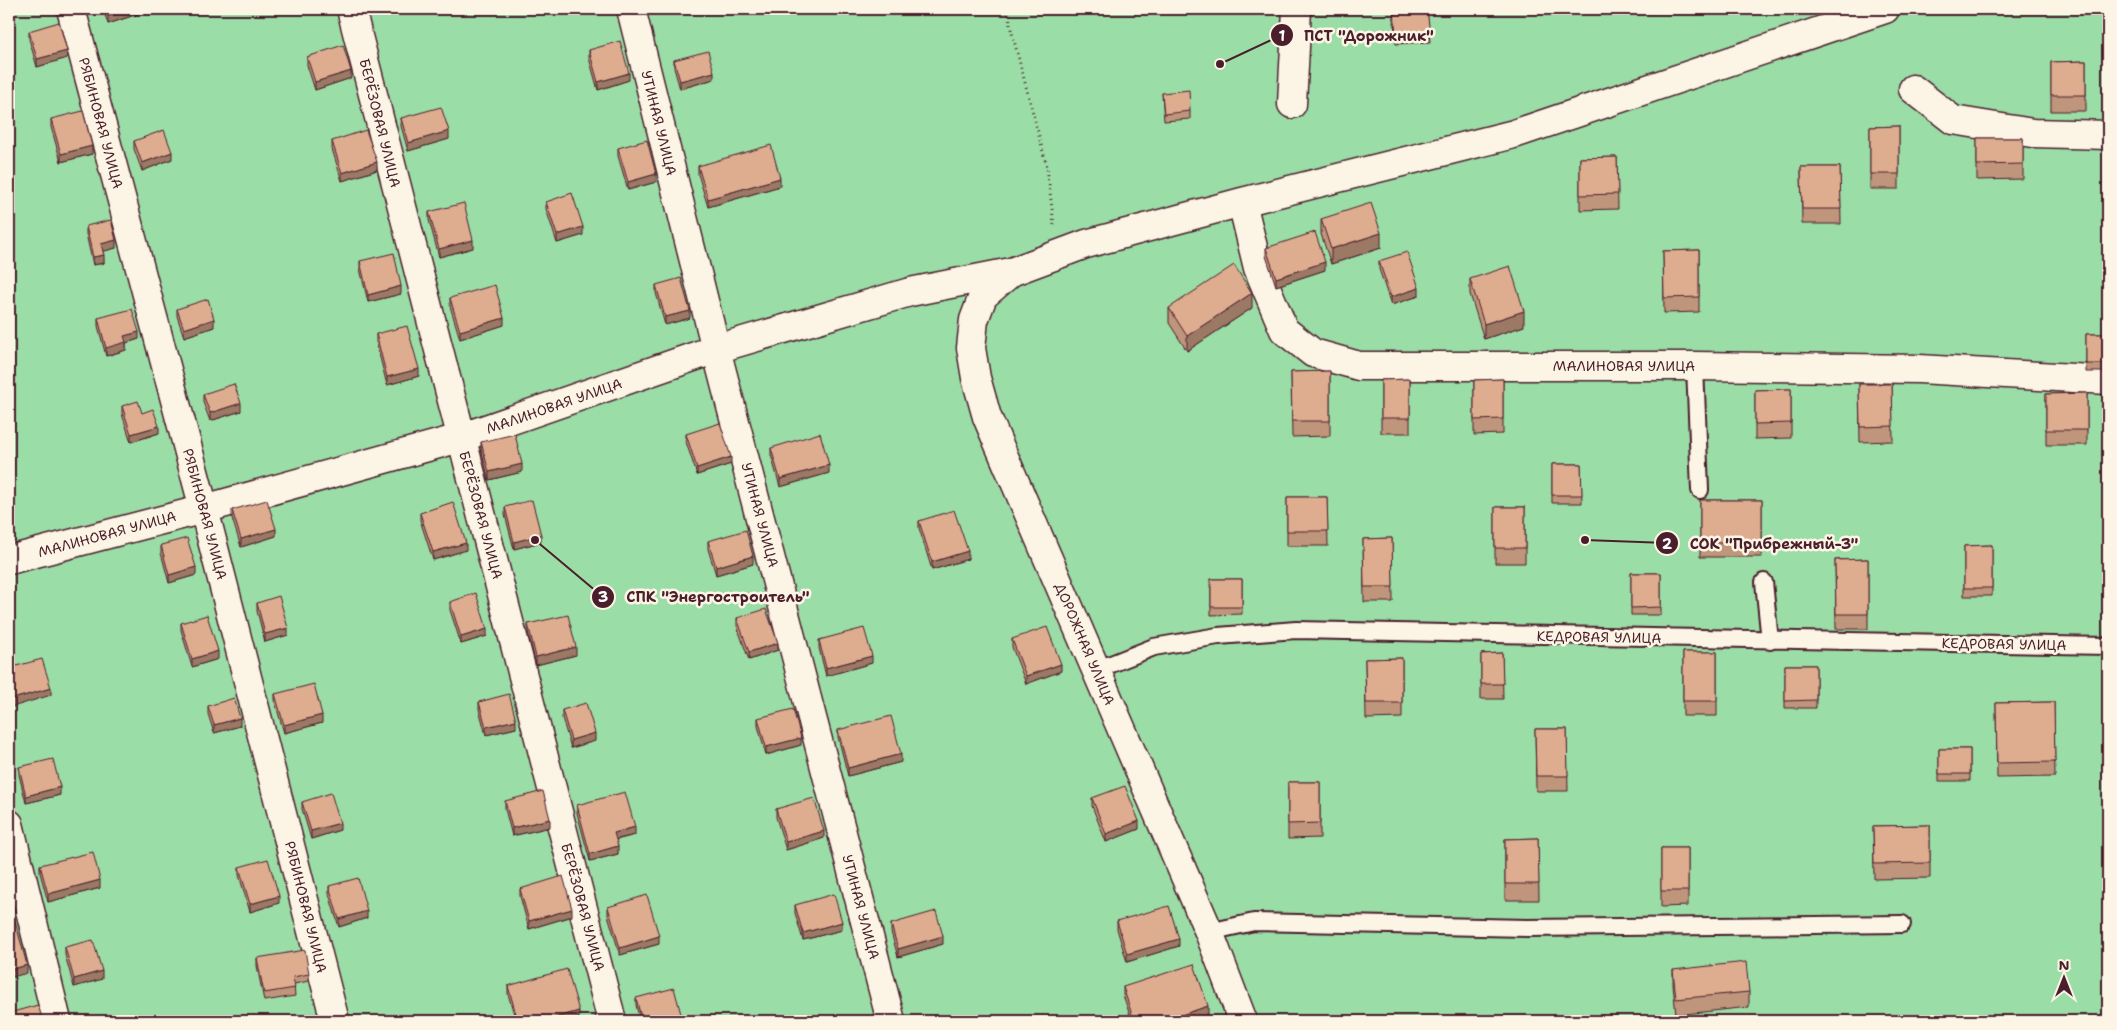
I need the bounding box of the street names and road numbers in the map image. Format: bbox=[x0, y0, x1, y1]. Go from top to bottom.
street label: РЯБИНОВАЯ УЛИЦА bbox=[75, 55, 127, 191]
street label: БЕРЁЗОВАЯ УЛИЦА bbox=[355, 57, 405, 189]
street label: УТИНАЯ УЛИЦА bbox=[637, 69, 681, 177]
street label: МАЛИНОВАЯ УЛИЦА bbox=[1553, 357, 1695, 375]
street label: МАЛИНОВАЯ УЛИЦА bbox=[484, 374, 624, 438]
street label: РЯБИНОВАЯ УЛИЦА bbox=[179, 446, 231, 582]
street label: БЕРЁЗОВАЯ УЛИЦА bbox=[455, 449, 507, 581]
street label: УТИНАЯ УЛИЦА bbox=[737, 461, 783, 569]
street label: МАЛИНОВАЯ УЛИЦА bbox=[36, 507, 178, 561]
street label: ДОРОЖНАЯ УЛИЦА bbox=[1051, 580, 1119, 708]
street label: КЕДРОВАЯ УЛИЦА bbox=[1536, 627, 1662, 647]
street label: КЕДРОВАЯ УЛИЦА bbox=[1941, 634, 2067, 654]
street label: РЯБИНОВАЯ УЛИЦА bbox=[281, 839, 331, 975]
street label: БЕРЁЗОВАЯ УЛИЦА bbox=[557, 841, 609, 973]
street label: УТИНАЯ УЛИЦА bbox=[838, 853, 884, 961]

